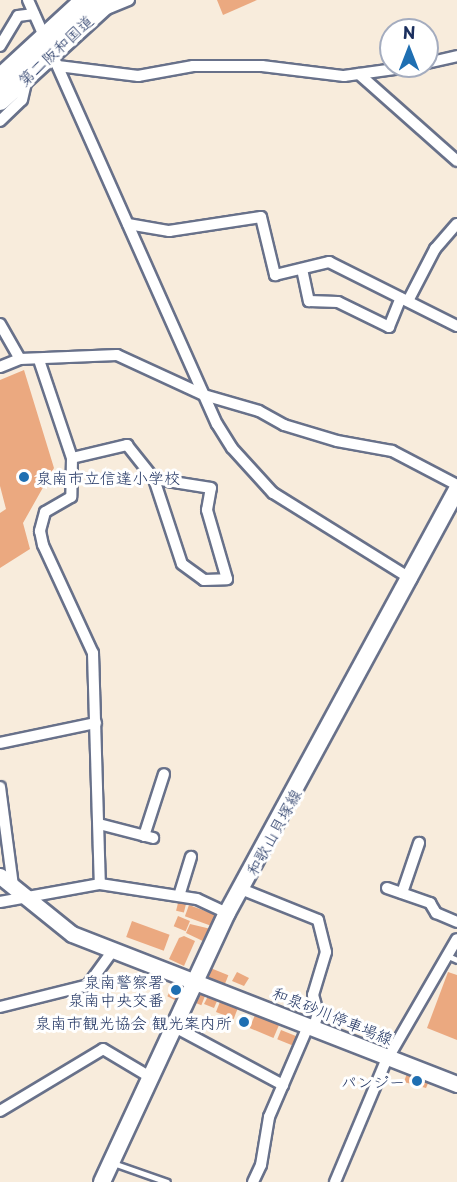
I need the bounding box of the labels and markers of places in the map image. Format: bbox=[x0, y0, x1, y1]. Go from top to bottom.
place label: 泉南市立信達小学校 bbox=[36, 467, 180, 487]
marker: 泉南市立信達小学校 bbox=[17, 470, 31, 484]
place label: 泉南警察署 泉南中央交番 bbox=[68, 971, 164, 1009]
marker: 泉南警察署 泉南中央交番 bbox=[169, 983, 183, 997]
place label: 泉南市観光協会 観光案内所 bbox=[35, 1012, 232, 1032]
marker: 泉南市観光協会 観光案内所 bbox=[237, 1015, 251, 1029]
place label: パンジー bbox=[341, 1071, 405, 1091]
marker: パンジー bbox=[410, 1074, 424, 1088]

